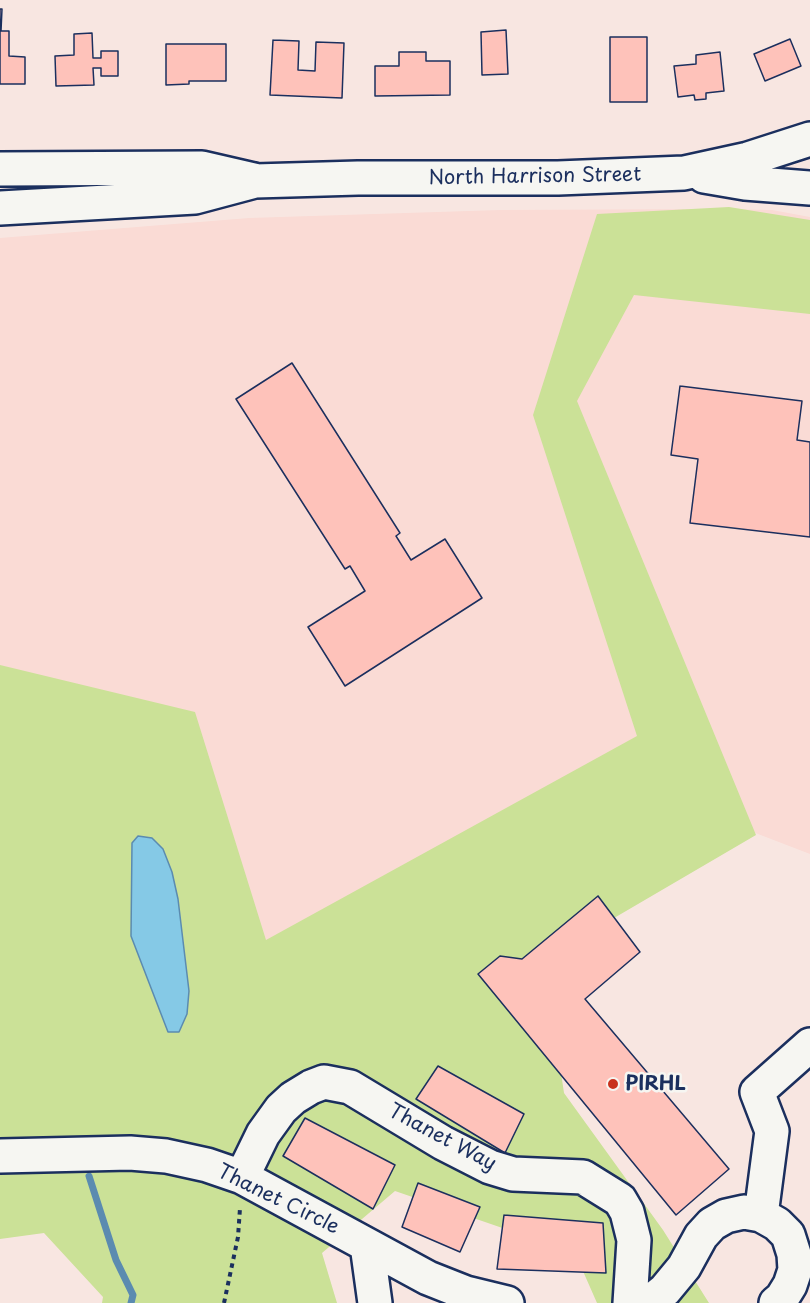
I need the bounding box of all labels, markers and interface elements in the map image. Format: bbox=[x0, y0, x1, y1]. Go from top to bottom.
street label: North Harrison Street bbox=[428, 163, 642, 191]
place label: PIRHL bbox=[625, 1072, 686, 1096]
marker: PIRHL bbox=[606, 1077, 620, 1091]
street label: Thanet Way bbox=[384, 1099, 500, 1177]
street label: Thanet Circle bbox=[213, 1160, 343, 1240]

